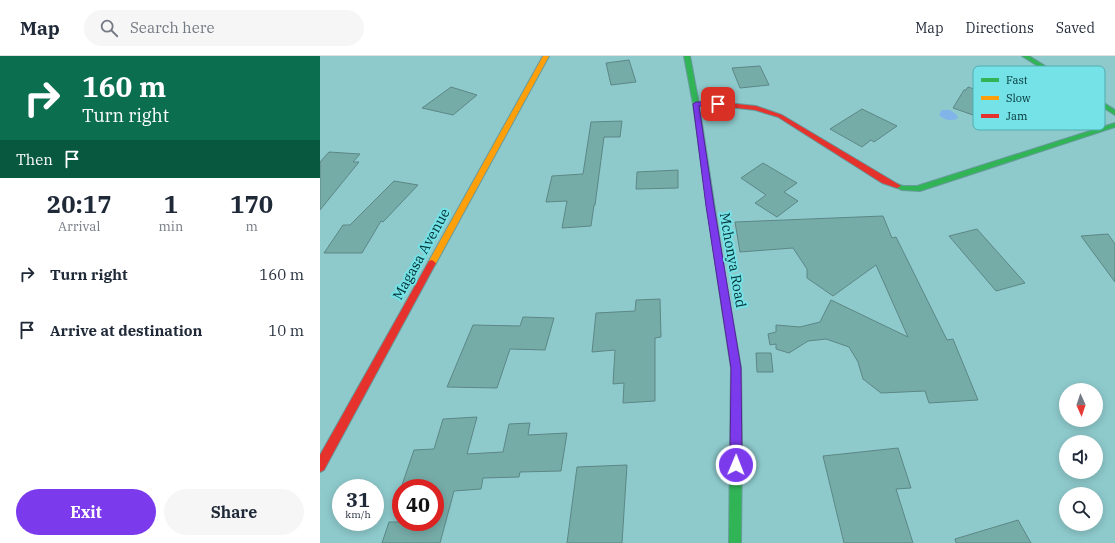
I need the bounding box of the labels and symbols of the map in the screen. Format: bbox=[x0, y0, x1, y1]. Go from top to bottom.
legend bbox=[973, 66, 1105, 130]
text: Fast bbox=[1006, 73, 1028, 87]
pin bbox=[701, 87, 735, 121]
text: Slow bbox=[1006, 91, 1031, 105]
text: Jam bbox=[1006, 109, 1028, 123]
street label: Magasa Avenue bbox=[388, 205, 454, 303]
street label: Mchonya Road bbox=[716, 211, 750, 310]
north arrow bbox=[1059, 383, 1103, 427]
position arrow bbox=[715, 444, 757, 486]
speed limit sign: 40 bbox=[392, 479, 444, 531]

